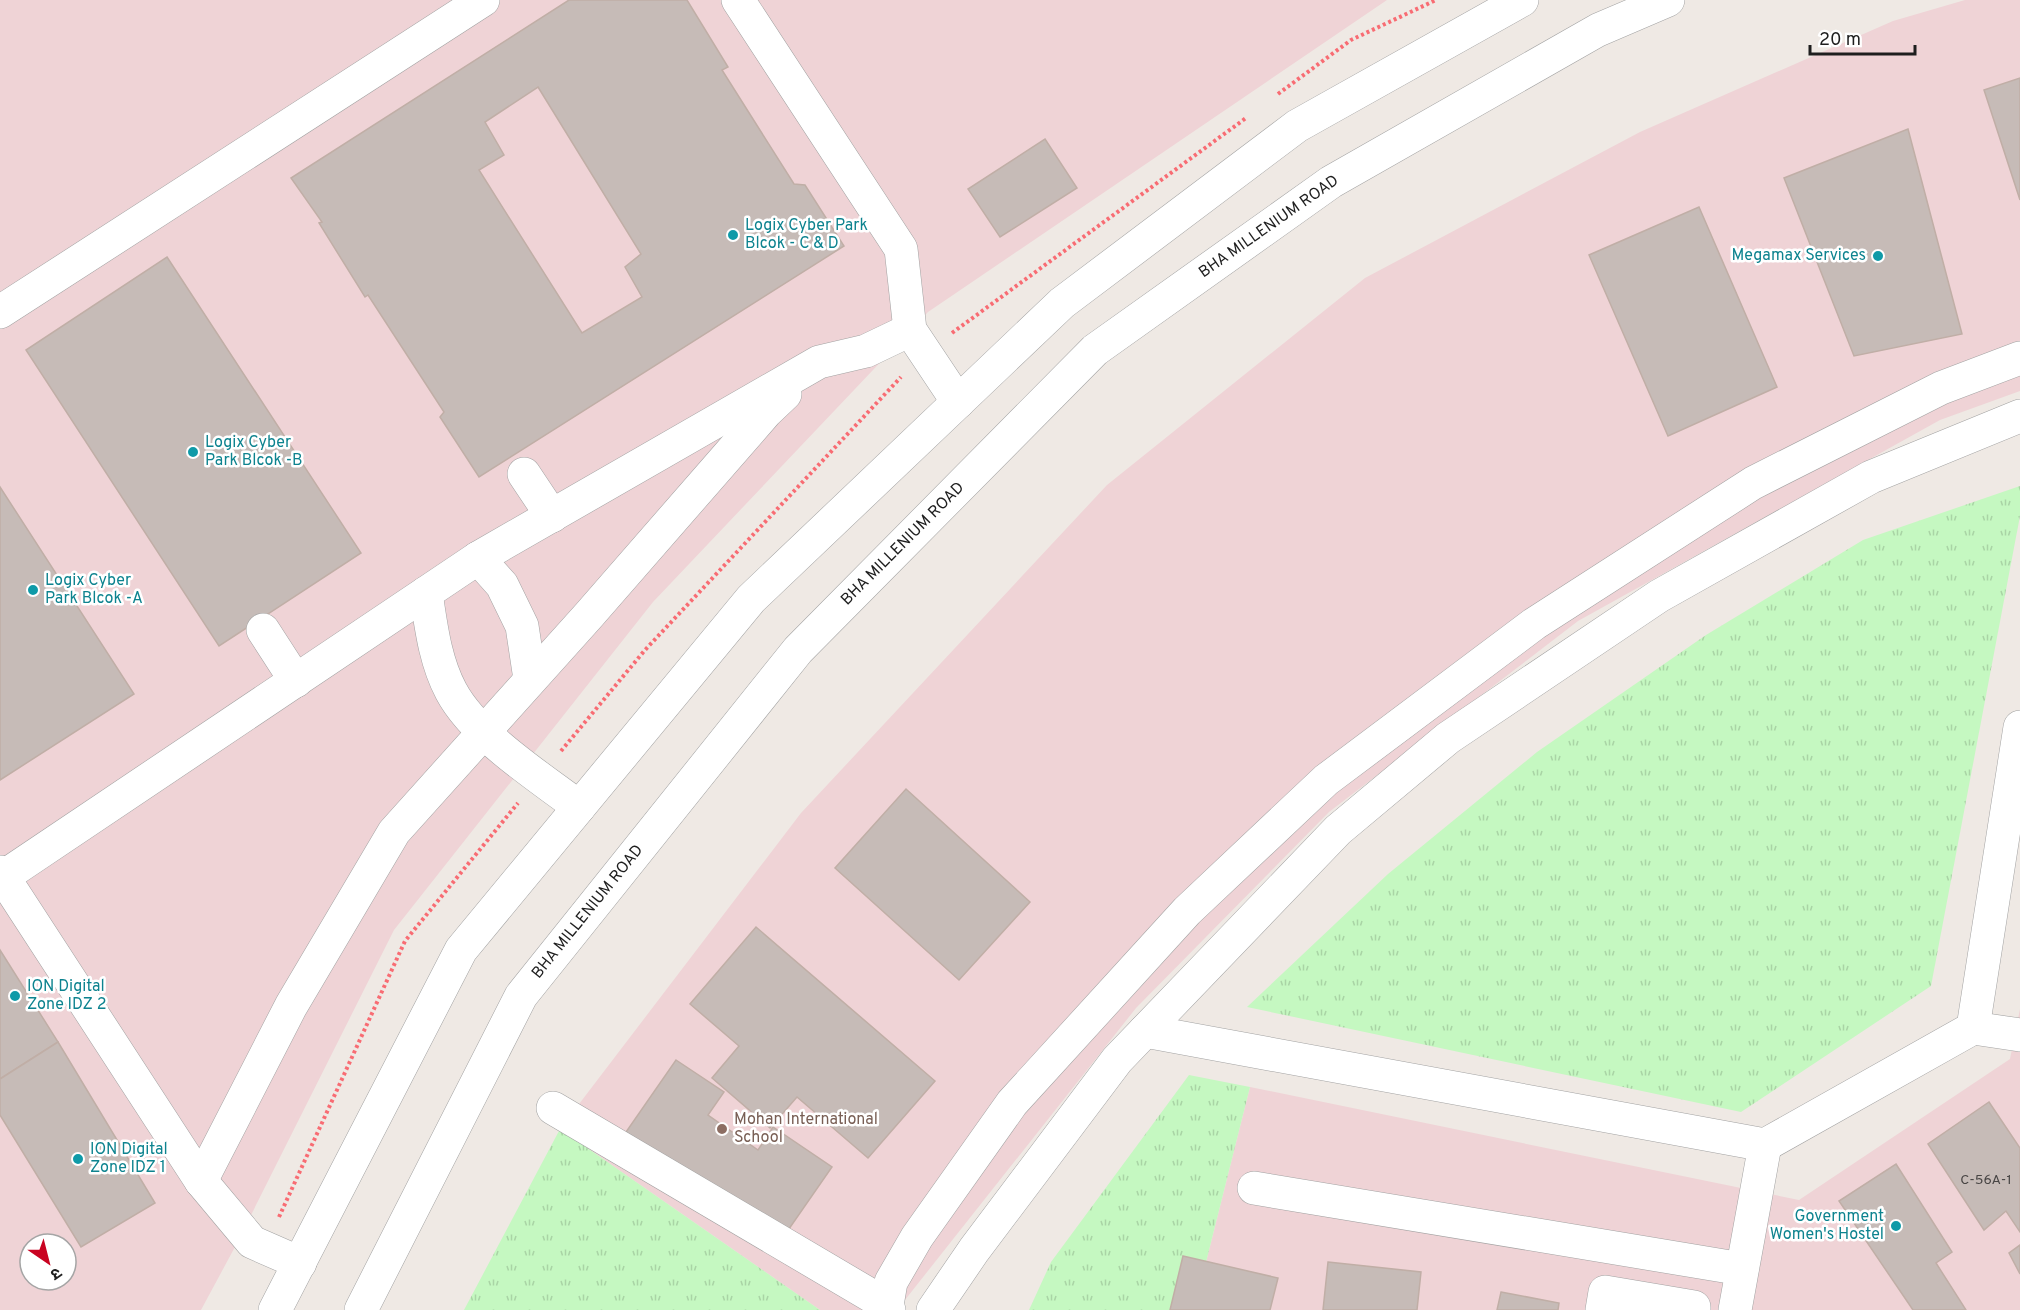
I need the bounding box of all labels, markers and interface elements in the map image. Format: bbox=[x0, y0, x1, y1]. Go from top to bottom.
scale bar bbox=[1810, 18, 1915, 56]
text: 20 m bbox=[1819, 29, 1861, 52]
street label: BHA MILLENIUM ROAD bbox=[1195, 171, 1343, 283]
place label: Logix Cyber Park Blcok - C & D bbox=[745, 216, 868, 254]
marker: Logix Cyber Park Blcok - C & D bbox=[726, 228, 740, 242]
place label: Megamax Services bbox=[1731, 246, 1866, 266]
marker: Megamax Services bbox=[1871, 249, 1885, 263]
place label: Logix Cyber Park Blcok -B bbox=[205, 433, 303, 471]
marker: Logix Cyber Park Blcok -B bbox=[186, 445, 200, 459]
street label: BHA MILLENIUM ROAD bbox=[837, 478, 969, 610]
place label: Logix Cyber Park Blcok -A bbox=[45, 571, 143, 609]
marker: Logix Cyber Park Blcok -A bbox=[26, 583, 40, 597]
street label: BHA MILLENIUM ROAD bbox=[528, 841, 648, 983]
place label: ION Digital Zone IDZ 2 bbox=[27, 977, 106, 1015]
marker: ION Digital Zone IDZ 2 bbox=[8, 989, 22, 1003]
place label: Mohan International School bbox=[734, 1110, 878, 1148]
marker: Mohan International School bbox=[715, 1122, 729, 1136]
place label: ION Digital Zone IDZ 1 bbox=[90, 1140, 168, 1178]
marker: ION Digital Zone IDZ 1 bbox=[71, 1152, 85, 1166]
house number: C-56A-1 bbox=[1960, 1172, 2012, 1189]
place label: Government Women's Hostel bbox=[1770, 1207, 1884, 1245]
marker: Government Women's Hostel bbox=[1889, 1219, 1903, 1233]
north arrow bbox=[18, 1232, 78, 1292]
text: उ bbox=[45, 1262, 65, 1284]

